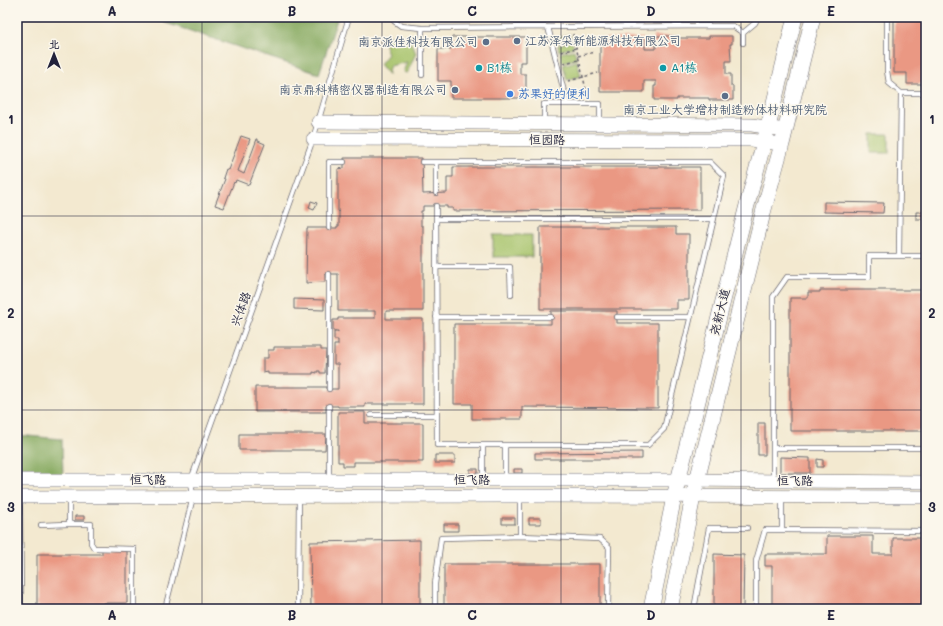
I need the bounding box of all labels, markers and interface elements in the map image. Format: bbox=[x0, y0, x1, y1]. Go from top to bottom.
text: A bbox=[107, 2, 117, 19]
text: B bbox=[288, 2, 297, 19]
text: C bbox=[467, 2, 477, 19]
text: D bbox=[646, 2, 656, 19]
text: E bbox=[827, 2, 835, 19]
place label: 江苏泽采新能源科技有限公司 bbox=[525, 32, 681, 48]
place label: 南京派佳科技有限公司 bbox=[358, 33, 478, 49]
north arrow bbox=[34, 34, 74, 74]
text: 北 bbox=[49, 36, 60, 51]
marker: 江苏泽采新能源科技有限公司 bbox=[512, 36, 522, 46]
marker: 南京派佳科技有限公司 bbox=[481, 37, 491, 47]
place label: B1栋 bbox=[487, 59, 512, 75]
place label: A1栋 bbox=[671, 59, 697, 75]
marker: B1栋 bbox=[474, 63, 484, 73]
marker: A1栋 bbox=[658, 63, 668, 73]
place label: 南京鼎科精密仪器制造有限公司 bbox=[279, 81, 447, 97]
marker: 南京鼎科精密仪器制造有限公司 bbox=[450, 85, 460, 95]
place label: 苏果好的便利 bbox=[518, 85, 590, 101]
marker: 苏果好的便利 bbox=[505, 89, 515, 99]
marker: 南京工业大学增材制造粉体材料研究院 bbox=[720, 91, 730, 101]
place label: 南京工业大学增材制造粉体材料研究院 bbox=[623, 101, 827, 117]
text: 1 bbox=[8, 110, 14, 127]
text: 1 bbox=[929, 110, 935, 127]
street label: 恒园路 bbox=[529, 131, 565, 147]
street label: 尧新大道 bbox=[705, 287, 733, 337]
street label: 兴体路 bbox=[226, 289, 254, 328]
text: 2 bbox=[7, 304, 15, 321]
text: 2 bbox=[928, 304, 936, 321]
street label: 恒飞路 bbox=[130, 471, 166, 487]
street label: 恒飞路 bbox=[454, 471, 490, 487]
street label: 恒飞路 bbox=[777, 472, 813, 488]
text: 3 bbox=[7, 498, 15, 515]
text: 3 bbox=[928, 498, 936, 515]
text: A bbox=[107, 606, 117, 623]
text: B bbox=[288, 606, 297, 623]
text: C bbox=[467, 606, 477, 623]
text: D bbox=[646, 606, 656, 623]
text: E bbox=[827, 606, 835, 623]

